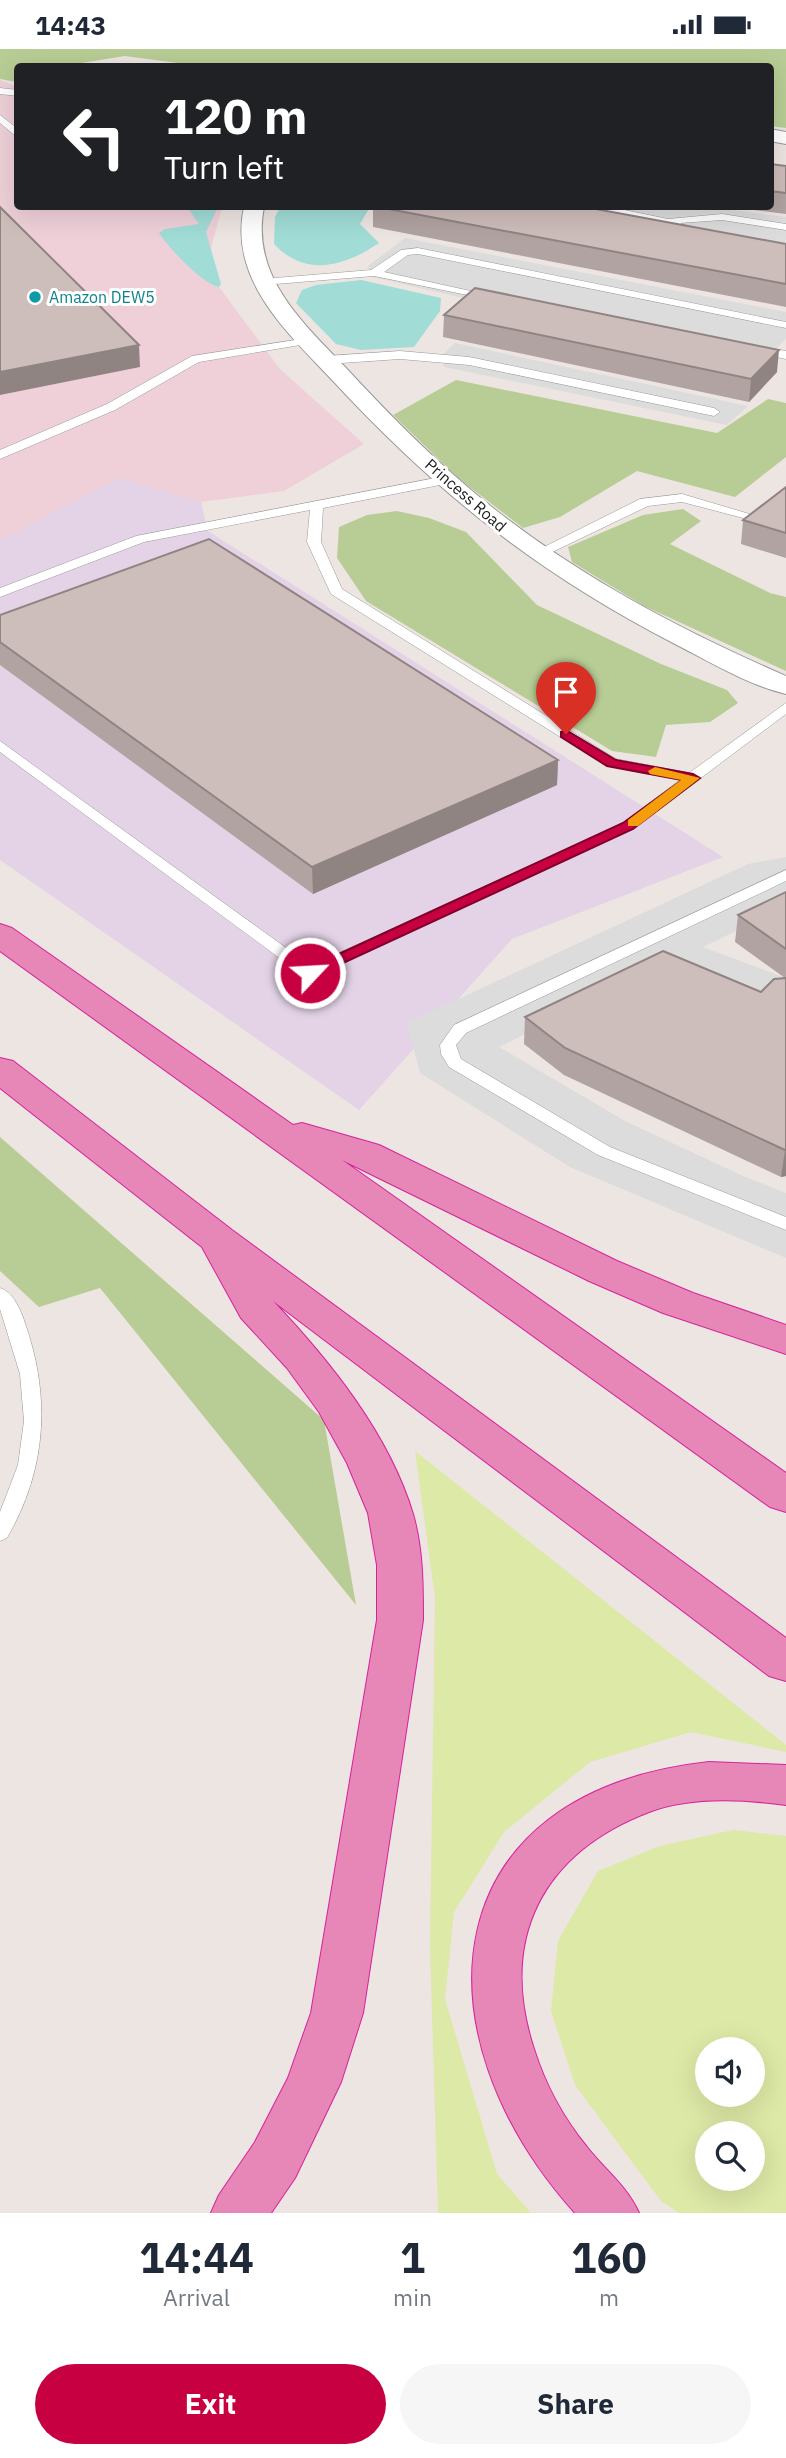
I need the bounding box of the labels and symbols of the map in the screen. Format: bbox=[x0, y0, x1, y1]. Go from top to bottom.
place label: Amazon DEW5 bbox=[49, 287, 155, 307]
marker: Amazon DEW5 bbox=[27, 289, 43, 305]
street label: Princess Road bbox=[421, 454, 511, 536]
pin bbox=[536, 662, 596, 734]
position arrow bbox=[273, 936, 347, 1010]

